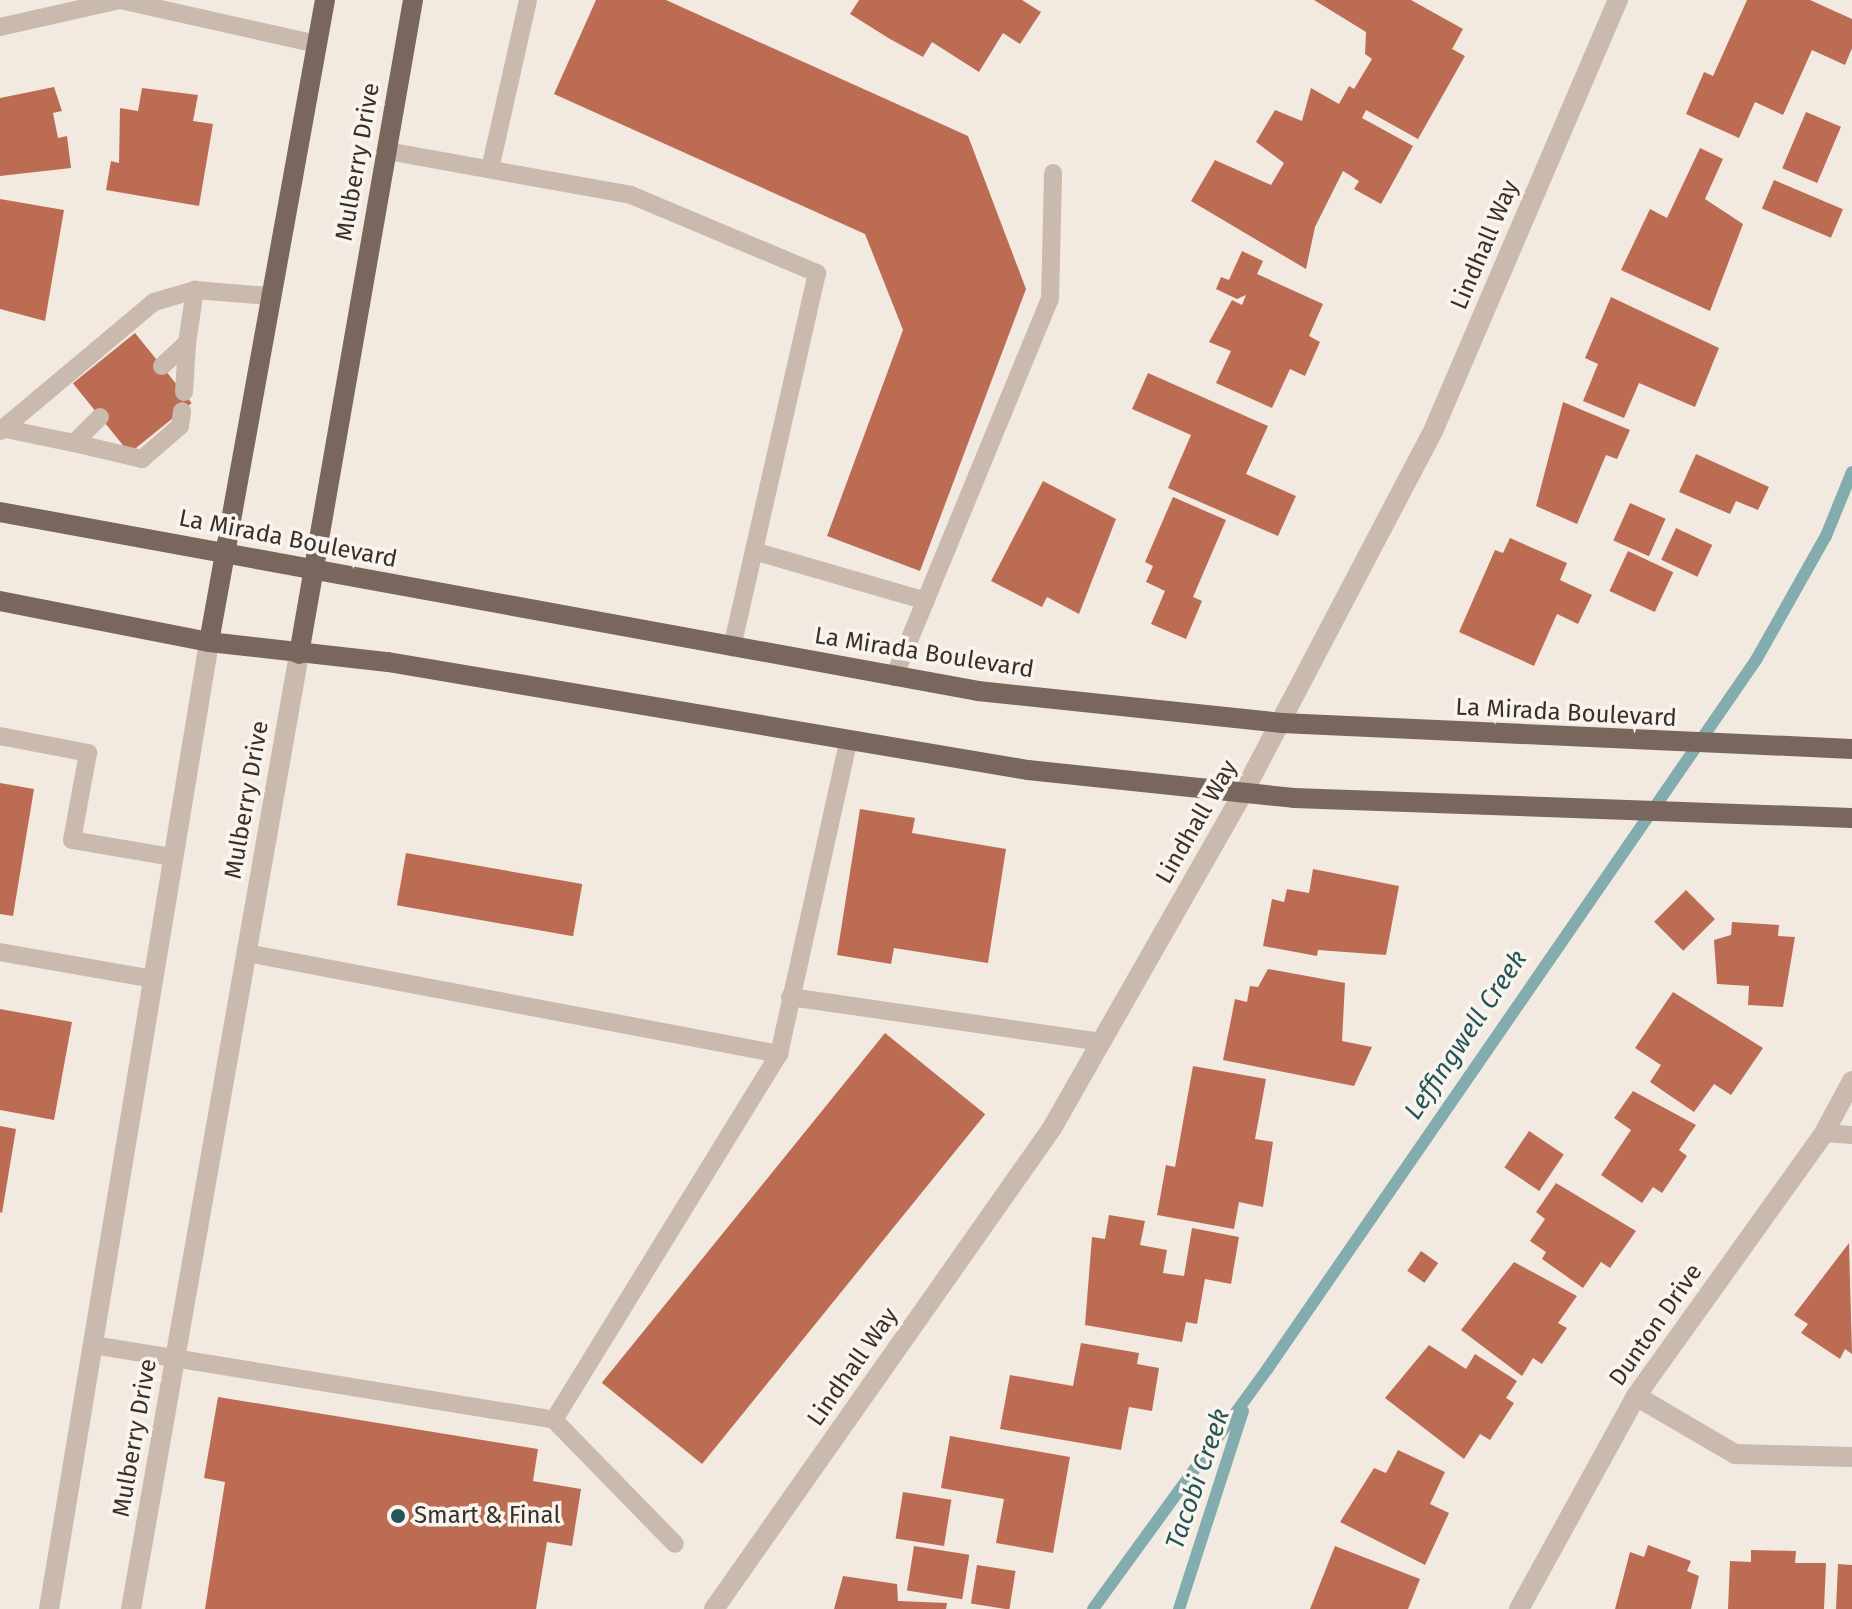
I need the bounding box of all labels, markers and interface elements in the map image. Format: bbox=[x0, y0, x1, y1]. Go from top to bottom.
street label: Mulberry Drive bbox=[330, 81, 386, 243]
street label: Lindhall Way bbox=[1445, 176, 1525, 314]
street label: La Mirada Boulevard bbox=[176, 504, 400, 574]
street label: La Mirada Boulevard bbox=[812, 621, 1036, 685]
street label: La Mirada Boulevard bbox=[1455, 693, 1677, 733]
street label: Mulberry Drive bbox=[219, 719, 275, 881]
street label: Lindhall Way bbox=[1150, 755, 1244, 889]
water label: Leffingwell Creek bbox=[1398, 945, 1534, 1125]
street label: Dunton Drive bbox=[1603, 1258, 1709, 1392]
street label: Lindhall Way bbox=[802, 1302, 904, 1432]
street label: Mulberry Drive bbox=[107, 1357, 163, 1519]
water label: Tacobi Creek bbox=[1159, 1405, 1237, 1553]
place label: Smart & Final bbox=[414, 1502, 560, 1530]
marker: Smart & Final bbox=[389, 1507, 407, 1525]

